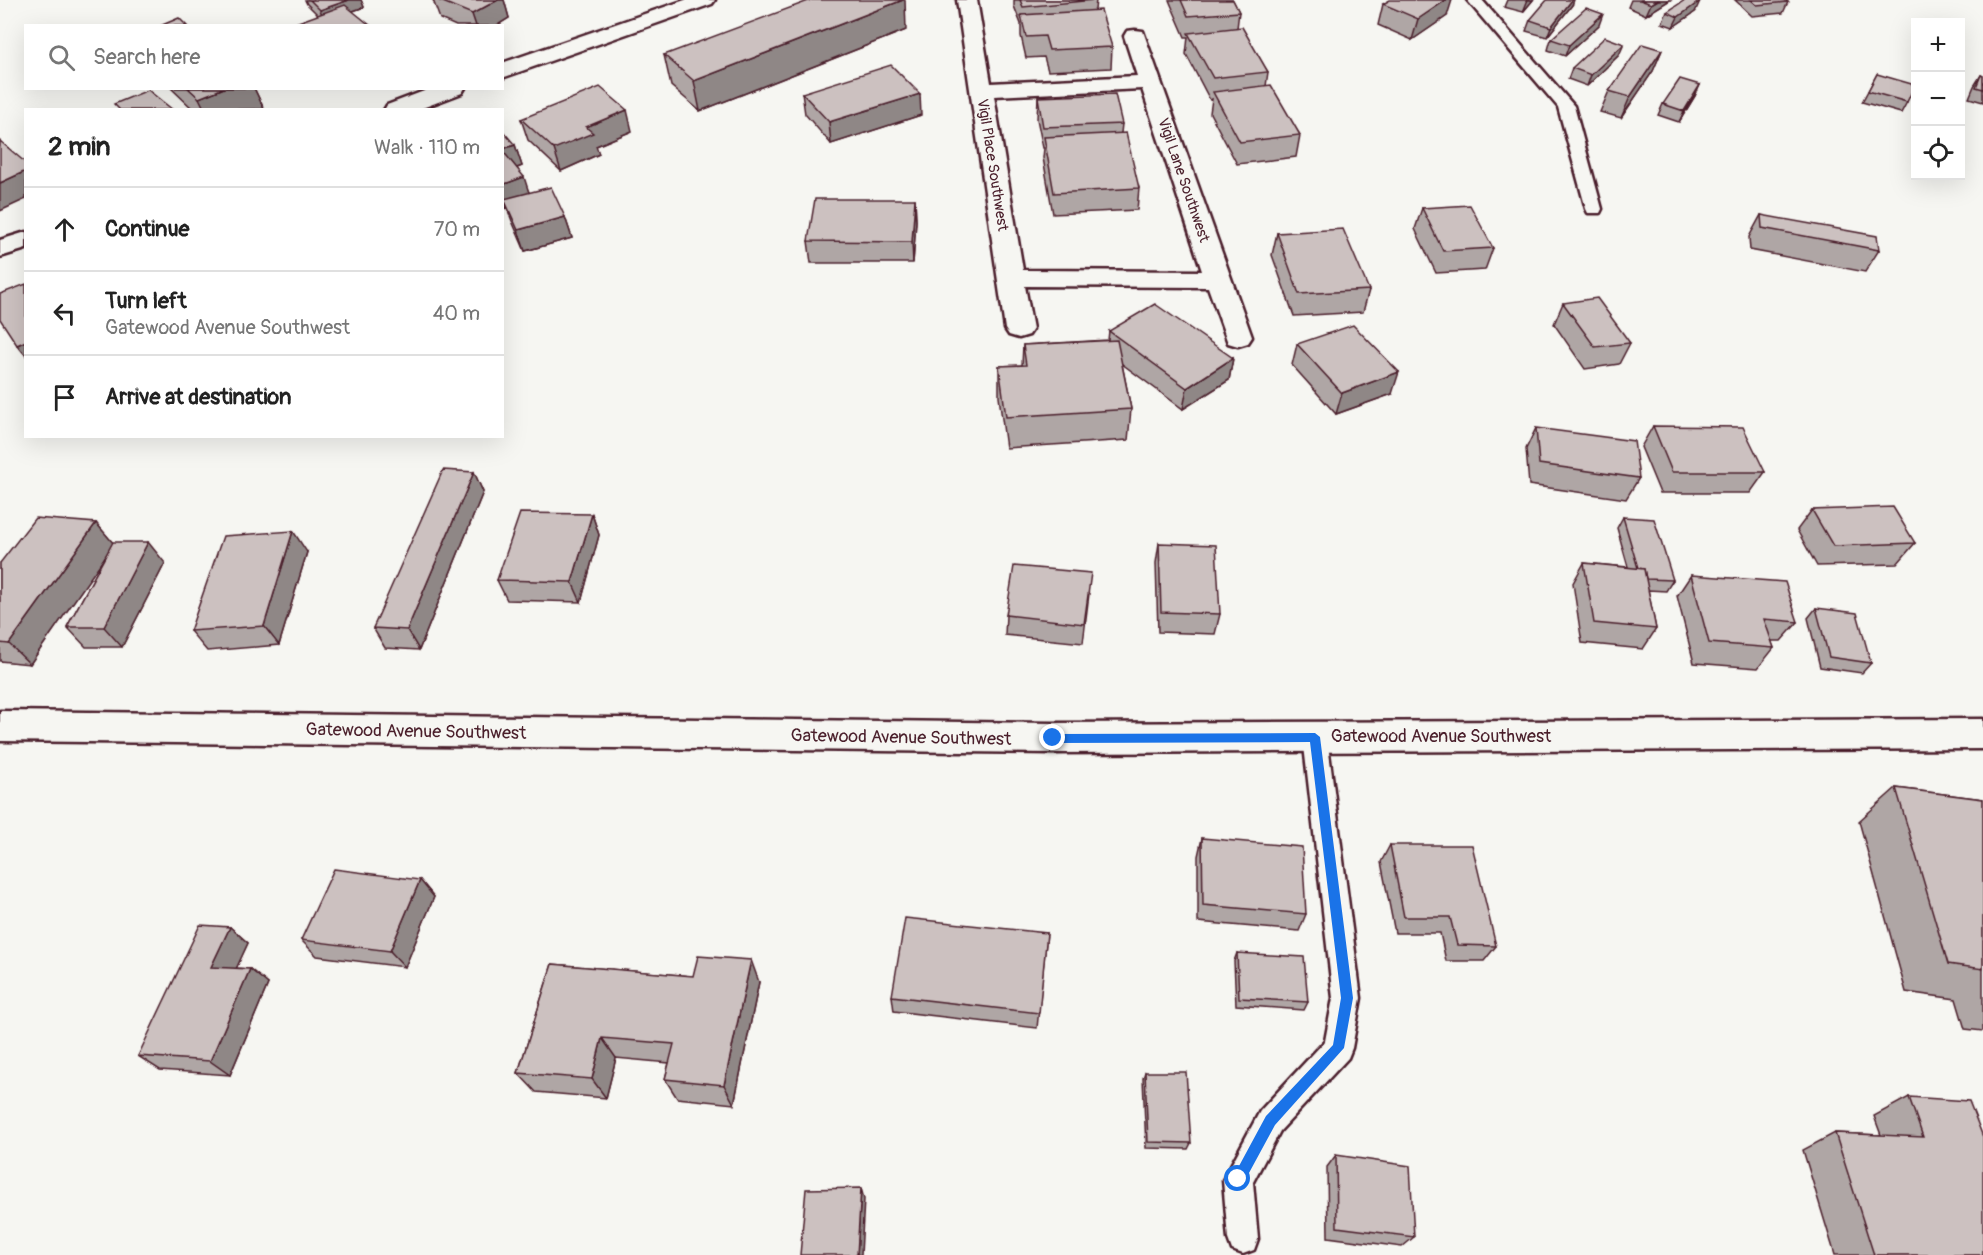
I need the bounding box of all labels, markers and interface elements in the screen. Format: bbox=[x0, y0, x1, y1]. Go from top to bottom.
map controls bbox=[1911, 18, 1965, 180]
button: + bbox=[1911, 18, 1965, 72]
search box bbox=[24, 24, 504, 90]
icon: search bbox=[45, 41, 78, 74]
text: Search here bbox=[93, 43, 200, 71]
button: − bbox=[1911, 72, 1965, 126]
street label: Vigil Place Southwest bbox=[973, 98, 1012, 233]
street label: Vigil Lane Southwest bbox=[1153, 115, 1214, 246]
button: locate bbox=[1911, 126, 1965, 180]
text: 2 min bbox=[48, 131, 110, 163]
text: Walk · 110 m bbox=[374, 135, 480, 160]
icon: ahead bbox=[48, 213, 81, 246]
text: Continue bbox=[105, 215, 189, 243]
text: 70 m bbox=[434, 217, 480, 242]
text: Turn left bbox=[105, 287, 187, 315]
icon: left bbox=[48, 297, 81, 330]
text: 40 m bbox=[433, 301, 480, 326]
text: Gatewood Avenue Southwest bbox=[105, 315, 350, 340]
icon: arrive bbox=[48, 381, 81, 414]
text: Arrive at destination bbox=[105, 383, 291, 411]
street label: Gatewood Avenue Southwest bbox=[306, 718, 527, 745]
street label: Gatewood Avenue Southwest bbox=[791, 724, 1012, 751]
route end bbox=[1039, 724, 1065, 750]
street label: Gatewood Avenue Southwest bbox=[1331, 725, 1552, 748]
route start bbox=[1224, 1165, 1250, 1191]

